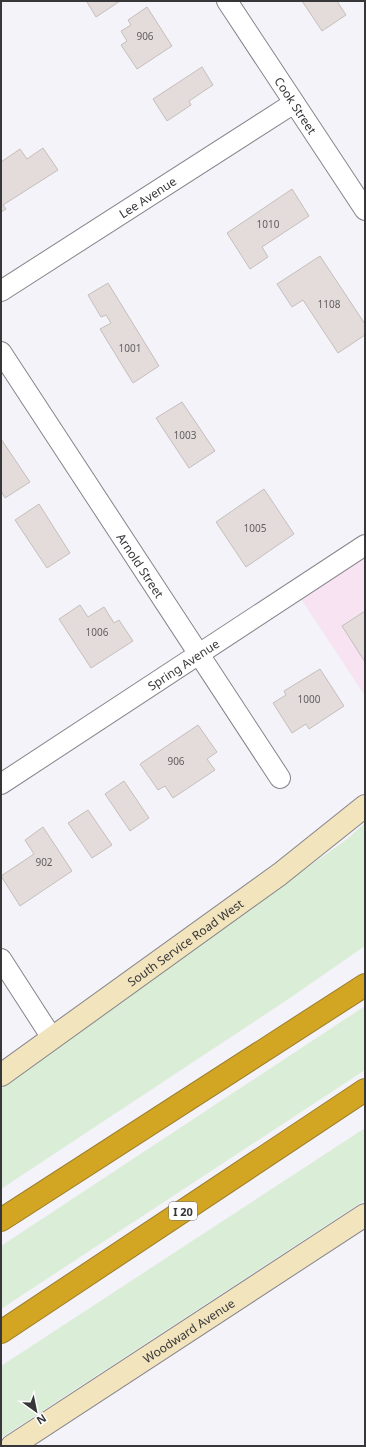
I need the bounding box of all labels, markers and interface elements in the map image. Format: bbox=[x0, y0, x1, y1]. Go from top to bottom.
house number: 906 bbox=[136, 29, 154, 43]
street label: Cook Street bbox=[271, 73, 321, 138]
street label: Lee Avenue bbox=[115, 172, 180, 222]
house number: 1010 bbox=[257, 217, 280, 231]
house number: 1108 bbox=[318, 297, 341, 311]
house number: 1001 bbox=[119, 341, 141, 355]
house number: 1003 bbox=[174, 428, 197, 442]
house number: 1005 bbox=[244, 521, 267, 535]
street label: Arnold Street bbox=[113, 529, 169, 602]
house number: 1006 bbox=[86, 625, 109, 639]
street label: Spring Avenue bbox=[144, 635, 222, 694]
house number: 1000 bbox=[298, 692, 321, 706]
house number: 906 bbox=[167, 754, 185, 768]
house number: 902 bbox=[35, 855, 53, 869]
street label: South Service Road West bbox=[124, 894, 247, 990]
road number: I 20 bbox=[169, 1202, 197, 1220]
street label: Woodward Avenue bbox=[139, 1294, 238, 1367]
north arrow bbox=[16, 1391, 56, 1431]
text: N bbox=[34, 1411, 50, 1429]

